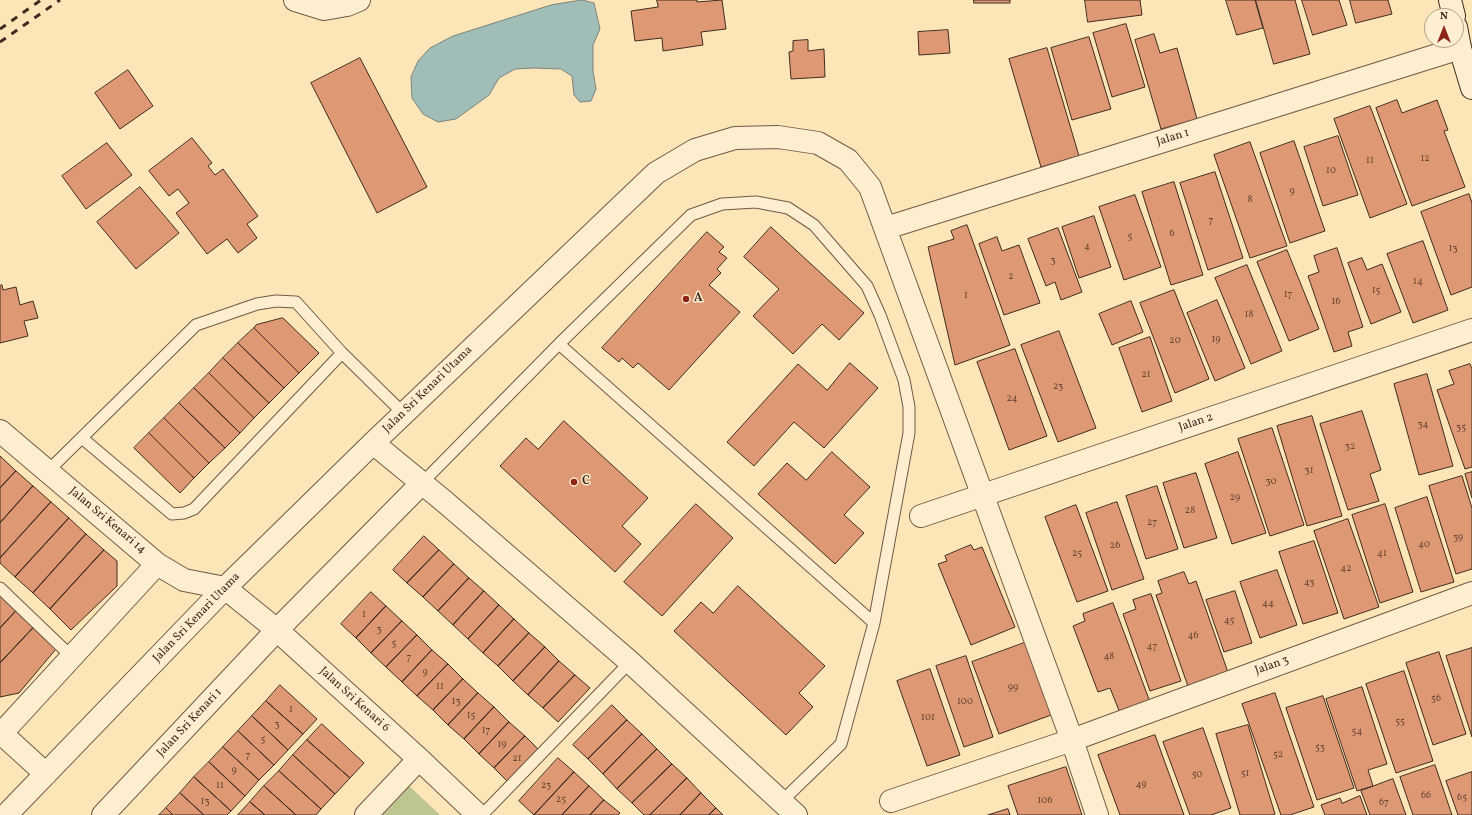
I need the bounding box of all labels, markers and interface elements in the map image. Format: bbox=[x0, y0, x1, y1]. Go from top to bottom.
north arrow bbox=[1424, 8, 1464, 48]
text: N bbox=[1440, 9, 1448, 24]
street label: Jalan 1 bbox=[1155, 126, 1191, 150]
house number: 12 bbox=[1420, 153, 1430, 165]
house number: 11 bbox=[1366, 155, 1374, 167]
house number: 10 bbox=[1326, 165, 1336, 177]
house number: 9 bbox=[1289, 186, 1295, 198]
house number: 8 bbox=[1247, 194, 1253, 206]
house number: 7 bbox=[1209, 215, 1213, 227]
house number: 6 bbox=[1169, 228, 1175, 240]
house number: 5 bbox=[1128, 231, 1132, 243]
house number: 4 bbox=[1084, 241, 1090, 253]
house number: 13 bbox=[1448, 243, 1458, 255]
house number: 3 bbox=[1050, 255, 1056, 267]
house number: 2 bbox=[1008, 271, 1014, 283]
house number: 14 bbox=[1413, 276, 1423, 288]
house number: 15 bbox=[1372, 285, 1380, 297]
house number: 17 bbox=[1284, 289, 1292, 301]
house number: 1 bbox=[964, 290, 968, 302]
place label: A bbox=[694, 292, 703, 306]
marker: A bbox=[681, 294, 691, 304]
house number: 16 bbox=[1332, 296, 1340, 308]
house number: 18 bbox=[1245, 309, 1253, 321]
house number: 19 bbox=[1211, 334, 1221, 346]
house number: 20 bbox=[1169, 335, 1181, 347]
street label: Jalan Sri Kenari Utama bbox=[380, 343, 476, 437]
house number: 21 bbox=[1141, 369, 1151, 381]
house number: 23 bbox=[1053, 381, 1063, 393]
house number: 24 bbox=[1006, 393, 1018, 405]
street label: Jalan 2 bbox=[1177, 410, 1215, 436]
house number: 34 bbox=[1417, 419, 1429, 431]
house number: 35 bbox=[1456, 422, 1466, 434]
house number: 32 bbox=[1345, 441, 1355, 453]
house number: 31 bbox=[1304, 465, 1314, 477]
place label: C bbox=[582, 475, 590, 489]
house number: 30 bbox=[1266, 476, 1276, 488]
marker: C bbox=[569, 477, 579, 487]
street label: Jalan Sri Kenari 14 bbox=[66, 485, 148, 557]
house number: 29 bbox=[1230, 492, 1240, 504]
house number: 28 bbox=[1185, 505, 1195, 517]
house number: 27 bbox=[1147, 517, 1157, 529]
house number: 39 bbox=[1453, 532, 1463, 544]
house number: 40 bbox=[1418, 539, 1430, 551]
house number: 26 bbox=[1110, 540, 1120, 552]
house number: 25 bbox=[1072, 548, 1082, 560]
house number: 41 bbox=[1377, 548, 1387, 560]
house number: 42 bbox=[1340, 563, 1352, 575]
street label: Jalan Sri Kenari Utama bbox=[150, 570, 244, 666]
house number: 43 bbox=[1304, 577, 1314, 589]
house number: 44 bbox=[1262, 598, 1274, 610]
house number: 1 bbox=[362, 609, 366, 621]
house number: 45 bbox=[1224, 615, 1234, 627]
house number: 3 bbox=[376, 624, 382, 636]
house number: 46 bbox=[1188, 630, 1198, 642]
house number: 5 bbox=[392, 638, 396, 650]
house number: 47 bbox=[1147, 641, 1157, 653]
house number: 48 bbox=[1104, 651, 1114, 663]
house number: 7 bbox=[407, 652, 411, 664]
street label: Jalan 3 bbox=[1253, 653, 1291, 679]
street label: Jalan Sri Kenari 6 bbox=[316, 664, 392, 736]
house number: 9 bbox=[422, 667, 428, 679]
house number: 11 bbox=[436, 681, 444, 693]
house number: 99 bbox=[1008, 682, 1018, 694]
street label: Jalan Sri Kenari 1 bbox=[154, 686, 226, 760]
house number: 56 bbox=[1431, 693, 1441, 705]
house number: 13 bbox=[451, 696, 461, 708]
house number: 100 bbox=[957, 696, 973, 708]
house number: 1 bbox=[289, 704, 293, 716]
house number: 15 bbox=[467, 710, 475, 722]
house number: 101 bbox=[921, 712, 935, 724]
house number: 55 bbox=[1395, 716, 1405, 728]
house number: 3 bbox=[274, 719, 280, 731]
house number: 17 bbox=[482, 725, 490, 737]
house number: 54 bbox=[1352, 726, 1362, 738]
house number: 5 bbox=[261, 734, 265, 746]
house number: 19 bbox=[497, 739, 507, 751]
house number: 53 bbox=[1315, 742, 1325, 754]
house number: 52 bbox=[1273, 749, 1283, 761]
house number: 7 bbox=[246, 750, 250, 762]
house number: 21 bbox=[512, 753, 522, 765]
house number: 9 bbox=[231, 765, 237, 777]
house number: 51 bbox=[1241, 768, 1249, 780]
house number: 50 bbox=[1192, 769, 1202, 781]
house number: 49 bbox=[1136, 779, 1146, 791]
house number: 11 bbox=[216, 780, 224, 792]
house number: 23 bbox=[541, 780, 551, 792]
house number: 66 bbox=[1421, 790, 1431, 802]
house number: 65 bbox=[1457, 792, 1467, 804]
house number: 25 bbox=[556, 794, 566, 806]
house number: 106 bbox=[1037, 795, 1053, 807]
house number: 13 bbox=[200, 796, 210, 808]
house number: 67 bbox=[1379, 797, 1389, 809]

